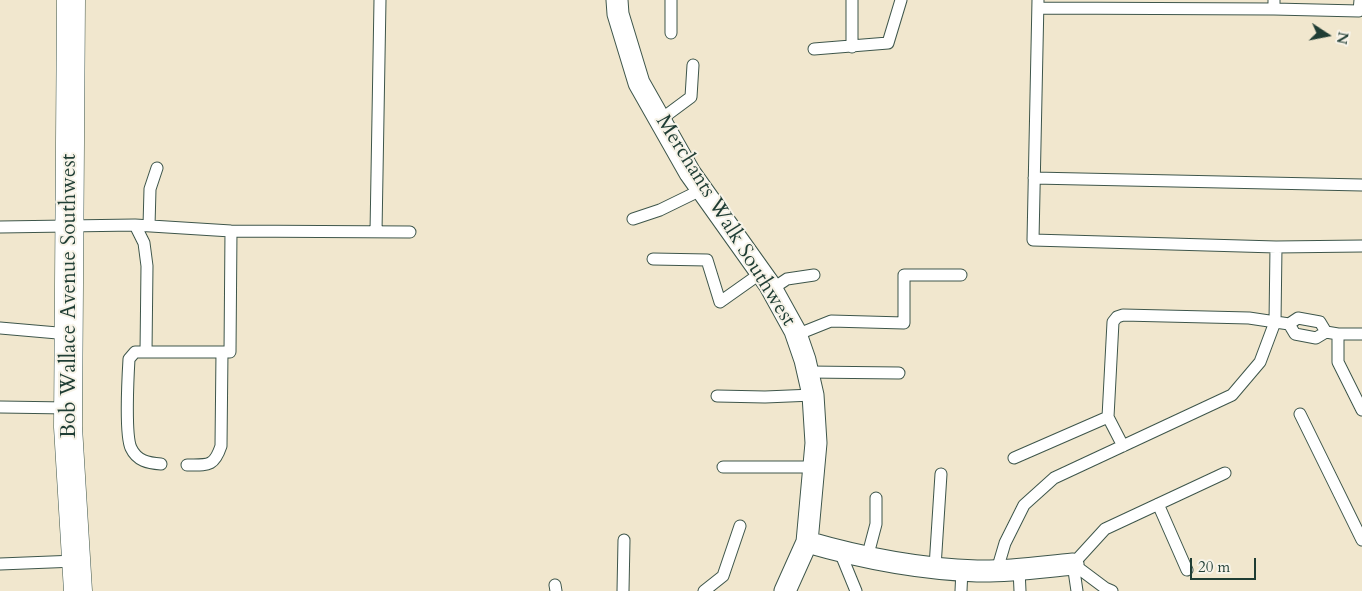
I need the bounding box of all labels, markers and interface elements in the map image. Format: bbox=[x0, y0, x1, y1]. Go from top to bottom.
north arrow bbox=[1302, 10, 1352, 60]
text: N bbox=[1332, 30, 1353, 46]
street label: Merchants Walk Southwest bbox=[650, 111, 800, 331]
street label: Bob Wallace Avenue Southwest bbox=[57, 154, 83, 438]
scale bar bbox=[1192, 548, 1258, 580]
text: 20 m bbox=[1198, 557, 1230, 577]

